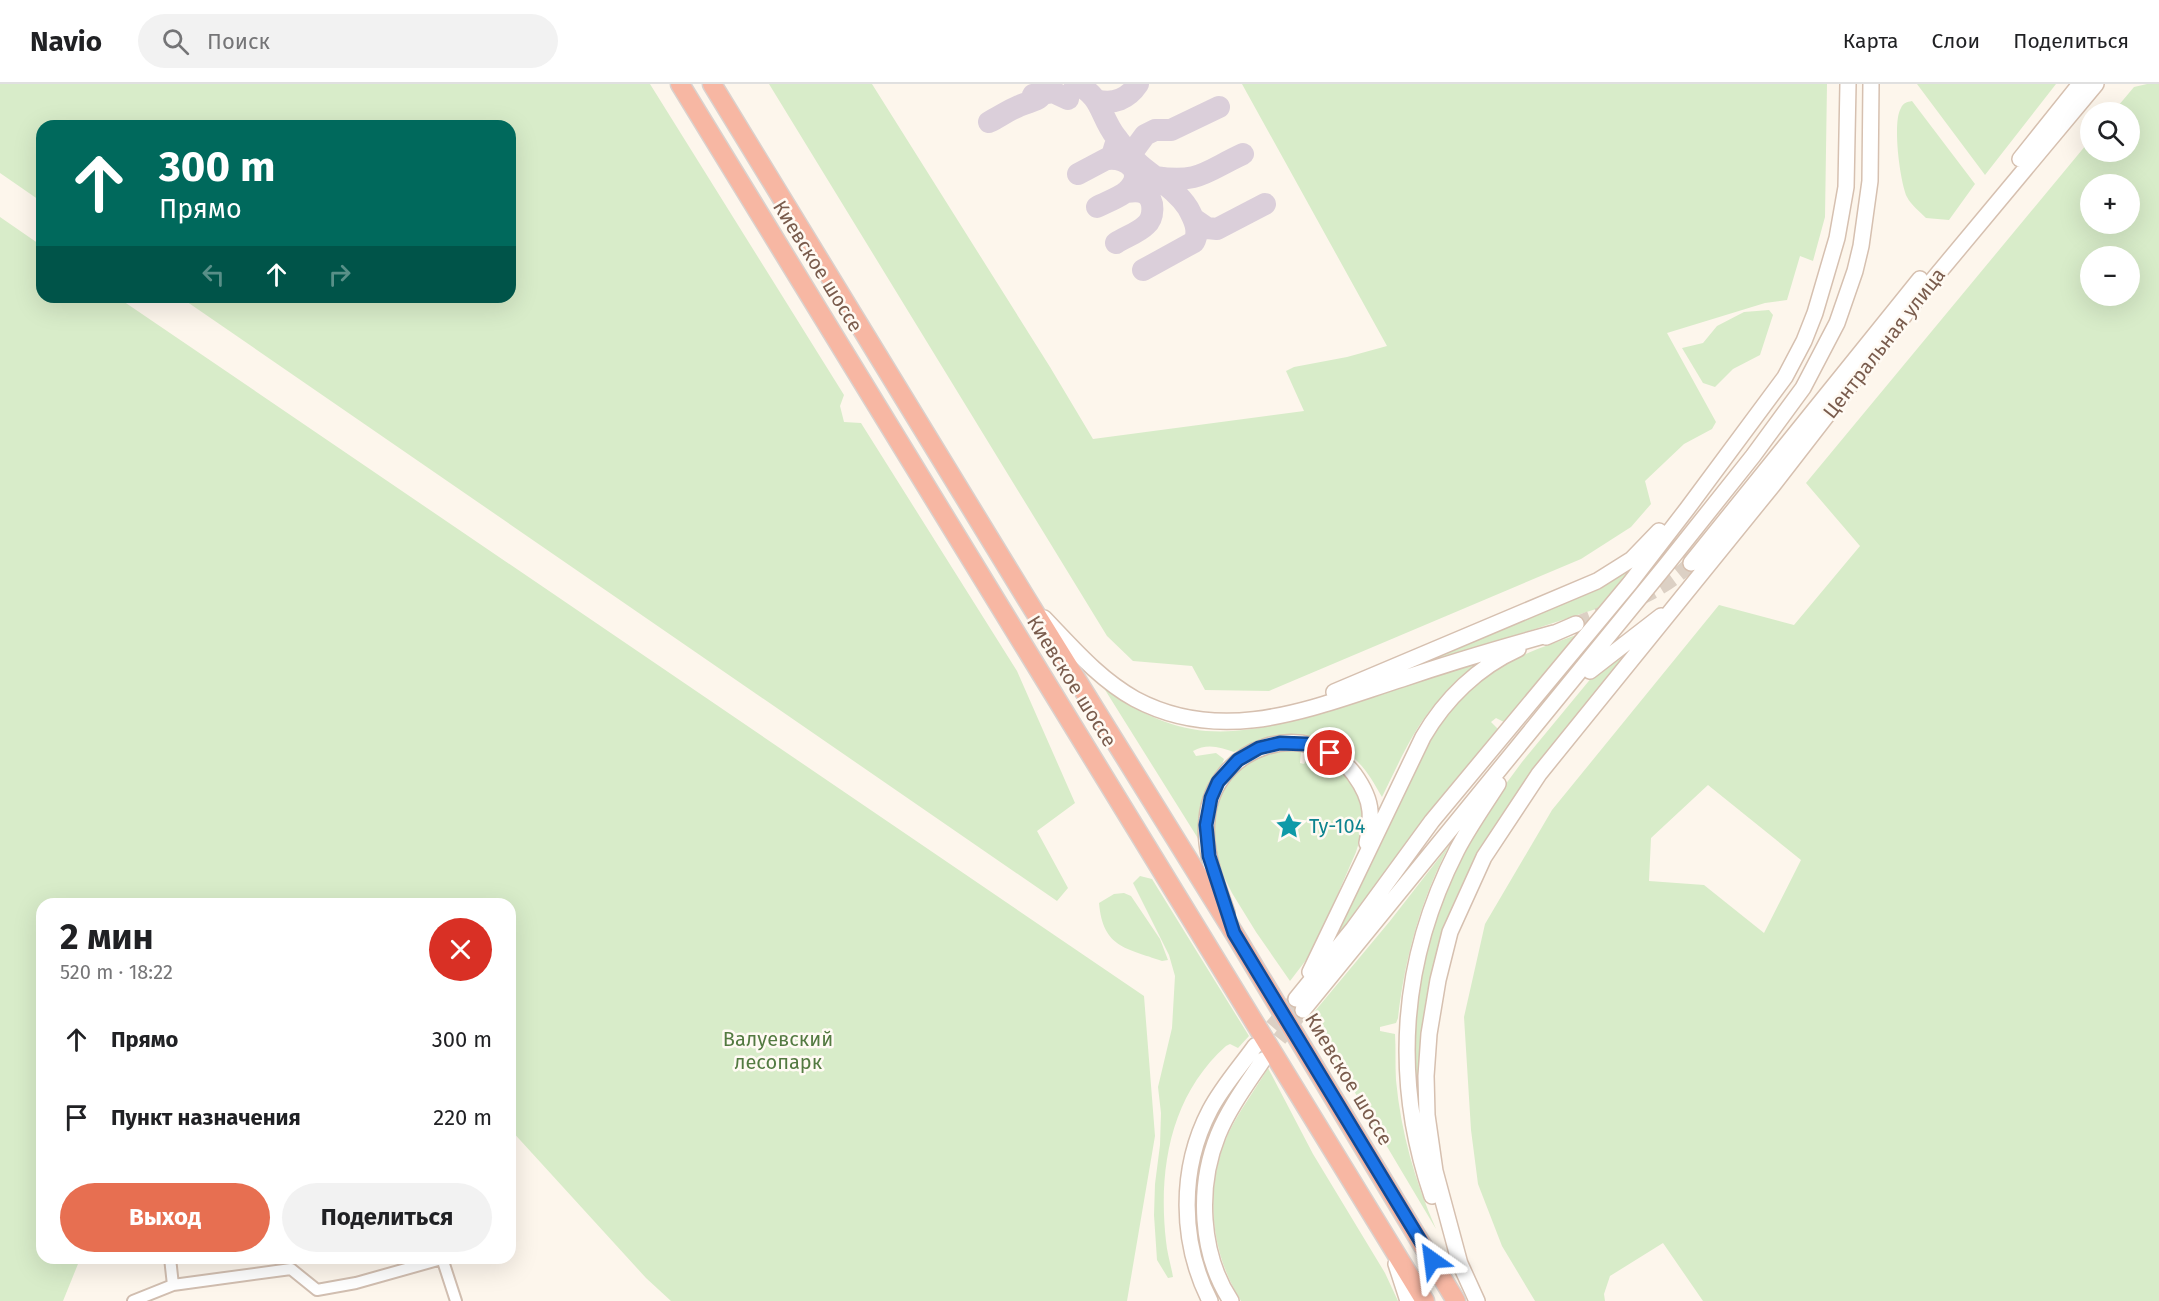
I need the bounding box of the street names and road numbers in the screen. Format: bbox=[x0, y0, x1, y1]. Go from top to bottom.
street label: Киевское шоссе bbox=[768, 196, 868, 336]
street label: Центральная улица bbox=[1818, 263, 1950, 423]
street label: Киевское шоссе bbox=[1022, 611, 1122, 751]
street label: Киевское шоссе bbox=[1300, 1008, 1398, 1150]

